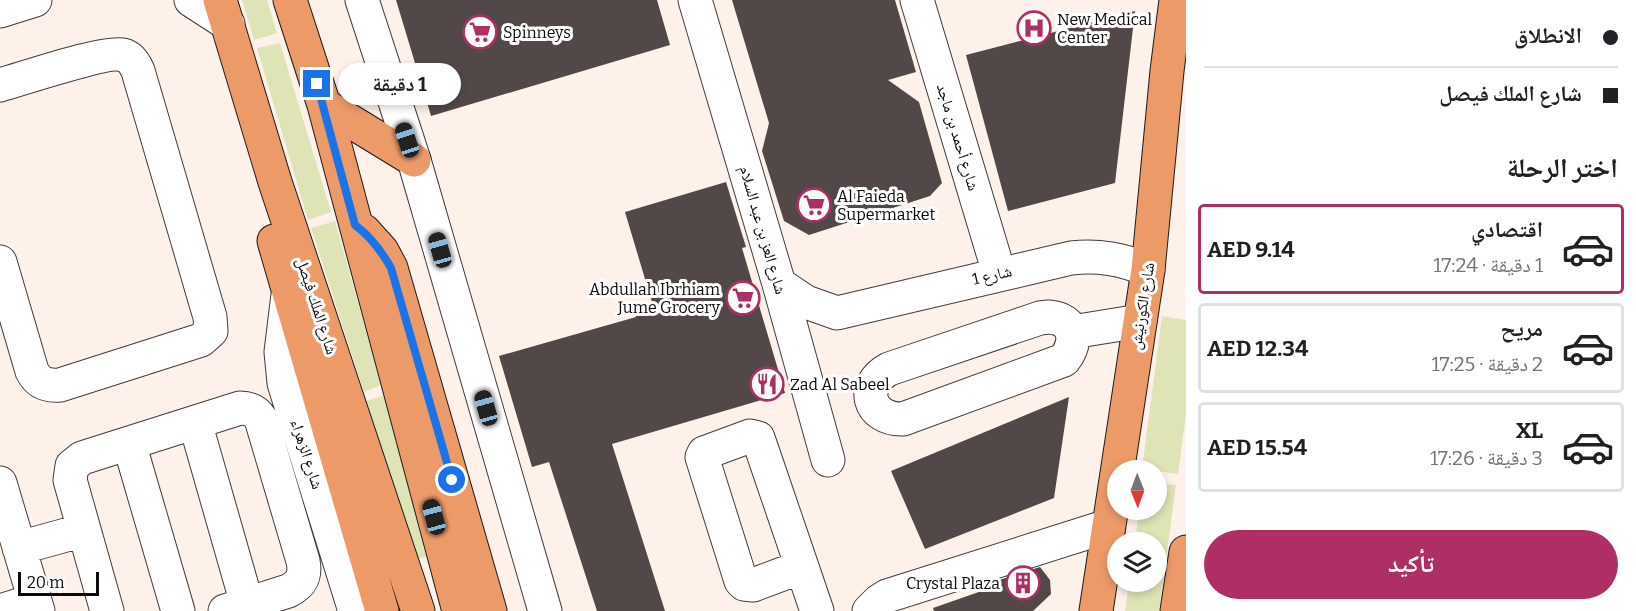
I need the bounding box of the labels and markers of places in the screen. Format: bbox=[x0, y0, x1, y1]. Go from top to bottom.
hospital icon: New Medical Center bbox=[1016, 10, 1052, 46]
place label: New Medical Center bbox=[1057, 10, 1153, 47]
supermarket icon: Spinneys bbox=[462, 14, 498, 50]
place label: Spinneys bbox=[503, 23, 571, 42]
supermarket icon: Al Faieda Supermarket bbox=[796, 187, 832, 223]
place label: Al Faieda Supermarket bbox=[837, 187, 935, 224]
place label: Abdullah Ibrhiam Jume Grocery bbox=[589, 280, 721, 317]
supermarket icon: Abdullah Ibrhiam Jume Grocery bbox=[725, 280, 761, 316]
restaurant icon: Zad Al Sabeel bbox=[749, 366, 785, 402]
place label: Zad Al Sabeel bbox=[790, 375, 890, 394]
building icon: Crystal Plaza bbox=[1005, 565, 1041, 601]
place label: Crystal Plaza bbox=[906, 574, 1000, 593]

